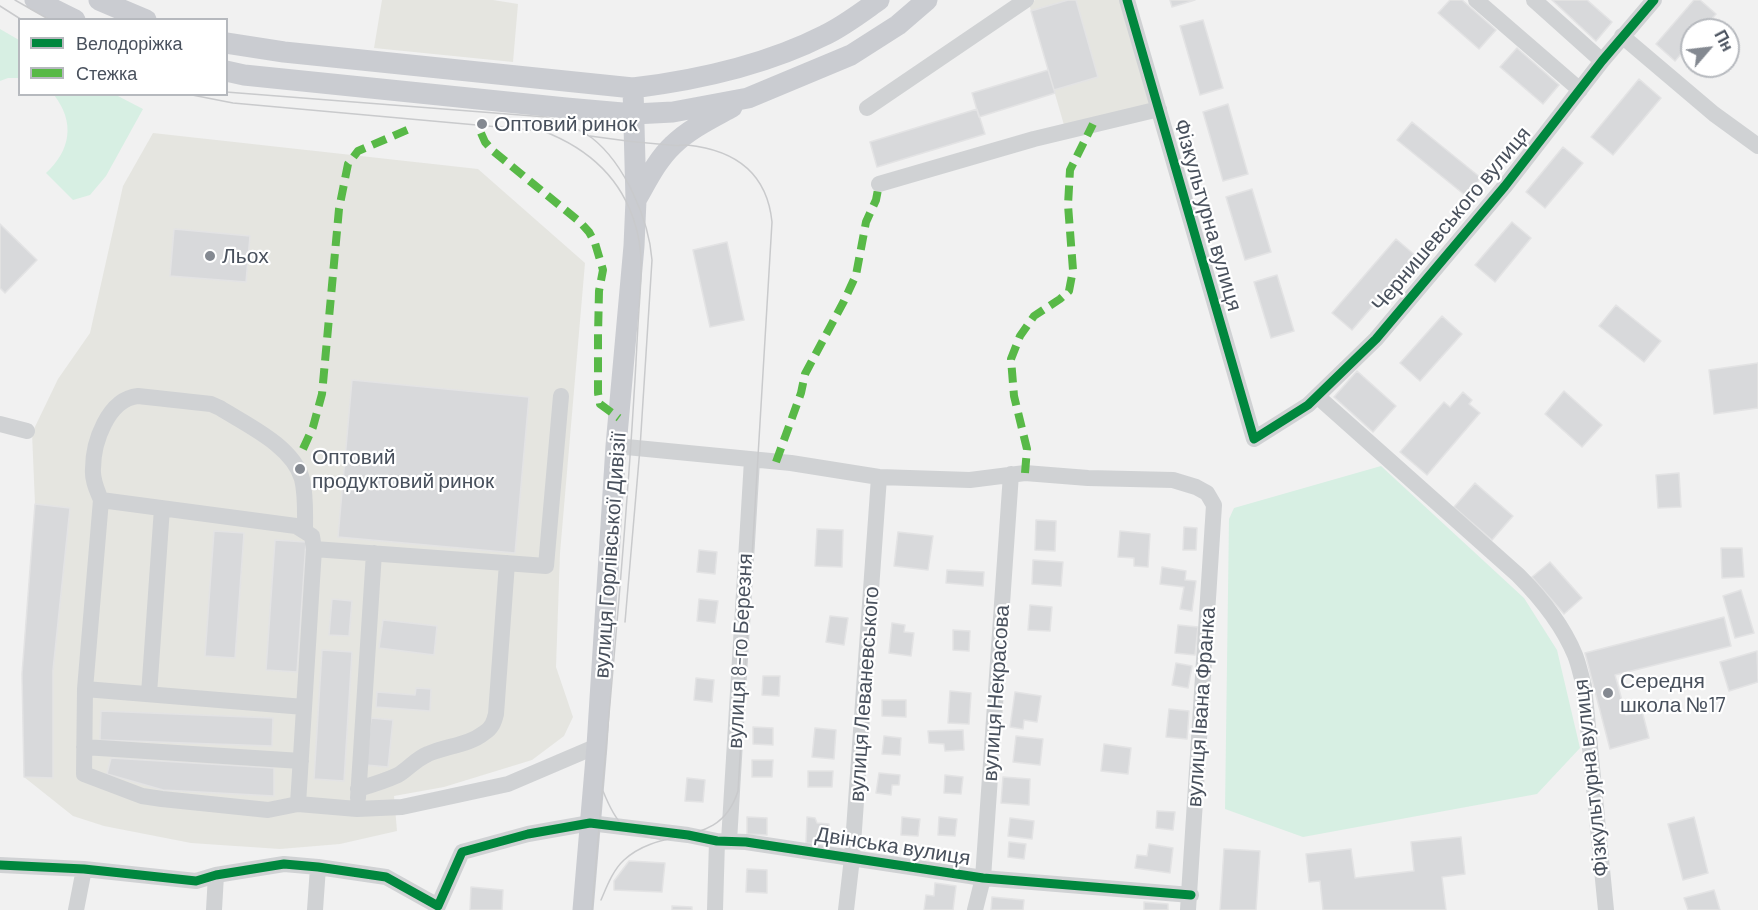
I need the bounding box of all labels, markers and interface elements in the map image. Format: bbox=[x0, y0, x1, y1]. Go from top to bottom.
legend bbox=[18, 18, 228, 96]
north arrow bbox=[1680, 18, 1740, 78]
text: Пн bbox=[1711, 26, 1738, 54]
text: Велодоріжка bbox=[76, 32, 183, 54]
text: Стежка bbox=[76, 62, 137, 84]
place label: Оптовий ринок bbox=[494, 111, 637, 137]
street label: Фізкультурна вулиця bbox=[1169, 116, 1247, 314]
marker: Оптовий ринок bbox=[475, 117, 489, 131]
street label: Чернишевського вулиця bbox=[1366, 121, 1536, 317]
place label: Льох bbox=[222, 243, 269, 269]
marker: Льох bbox=[203, 249, 217, 263]
street label: вулиця Горлівської Дивізії bbox=[589, 431, 631, 679]
place label: Оптовий продуктовий ринок bbox=[312, 444, 494, 494]
marker: Оптовий продуктовий ринок bbox=[293, 462, 307, 476]
street label: вулиця 8-го Березня bbox=[722, 553, 758, 749]
street label: вулиця Леваневського bbox=[844, 585, 884, 803]
street label: вулиця Некрасова bbox=[977, 604, 1015, 782]
street label: вулиця Івана Франка bbox=[1181, 606, 1221, 808]
place label: Середня школа №17 bbox=[1620, 668, 1725, 718]
street label: Фізкультурна вулиця bbox=[1568, 678, 1614, 878]
marker: Середня школа №17 bbox=[1601, 686, 1615, 700]
street label: Двінська вулиця bbox=[814, 821, 972, 871]

